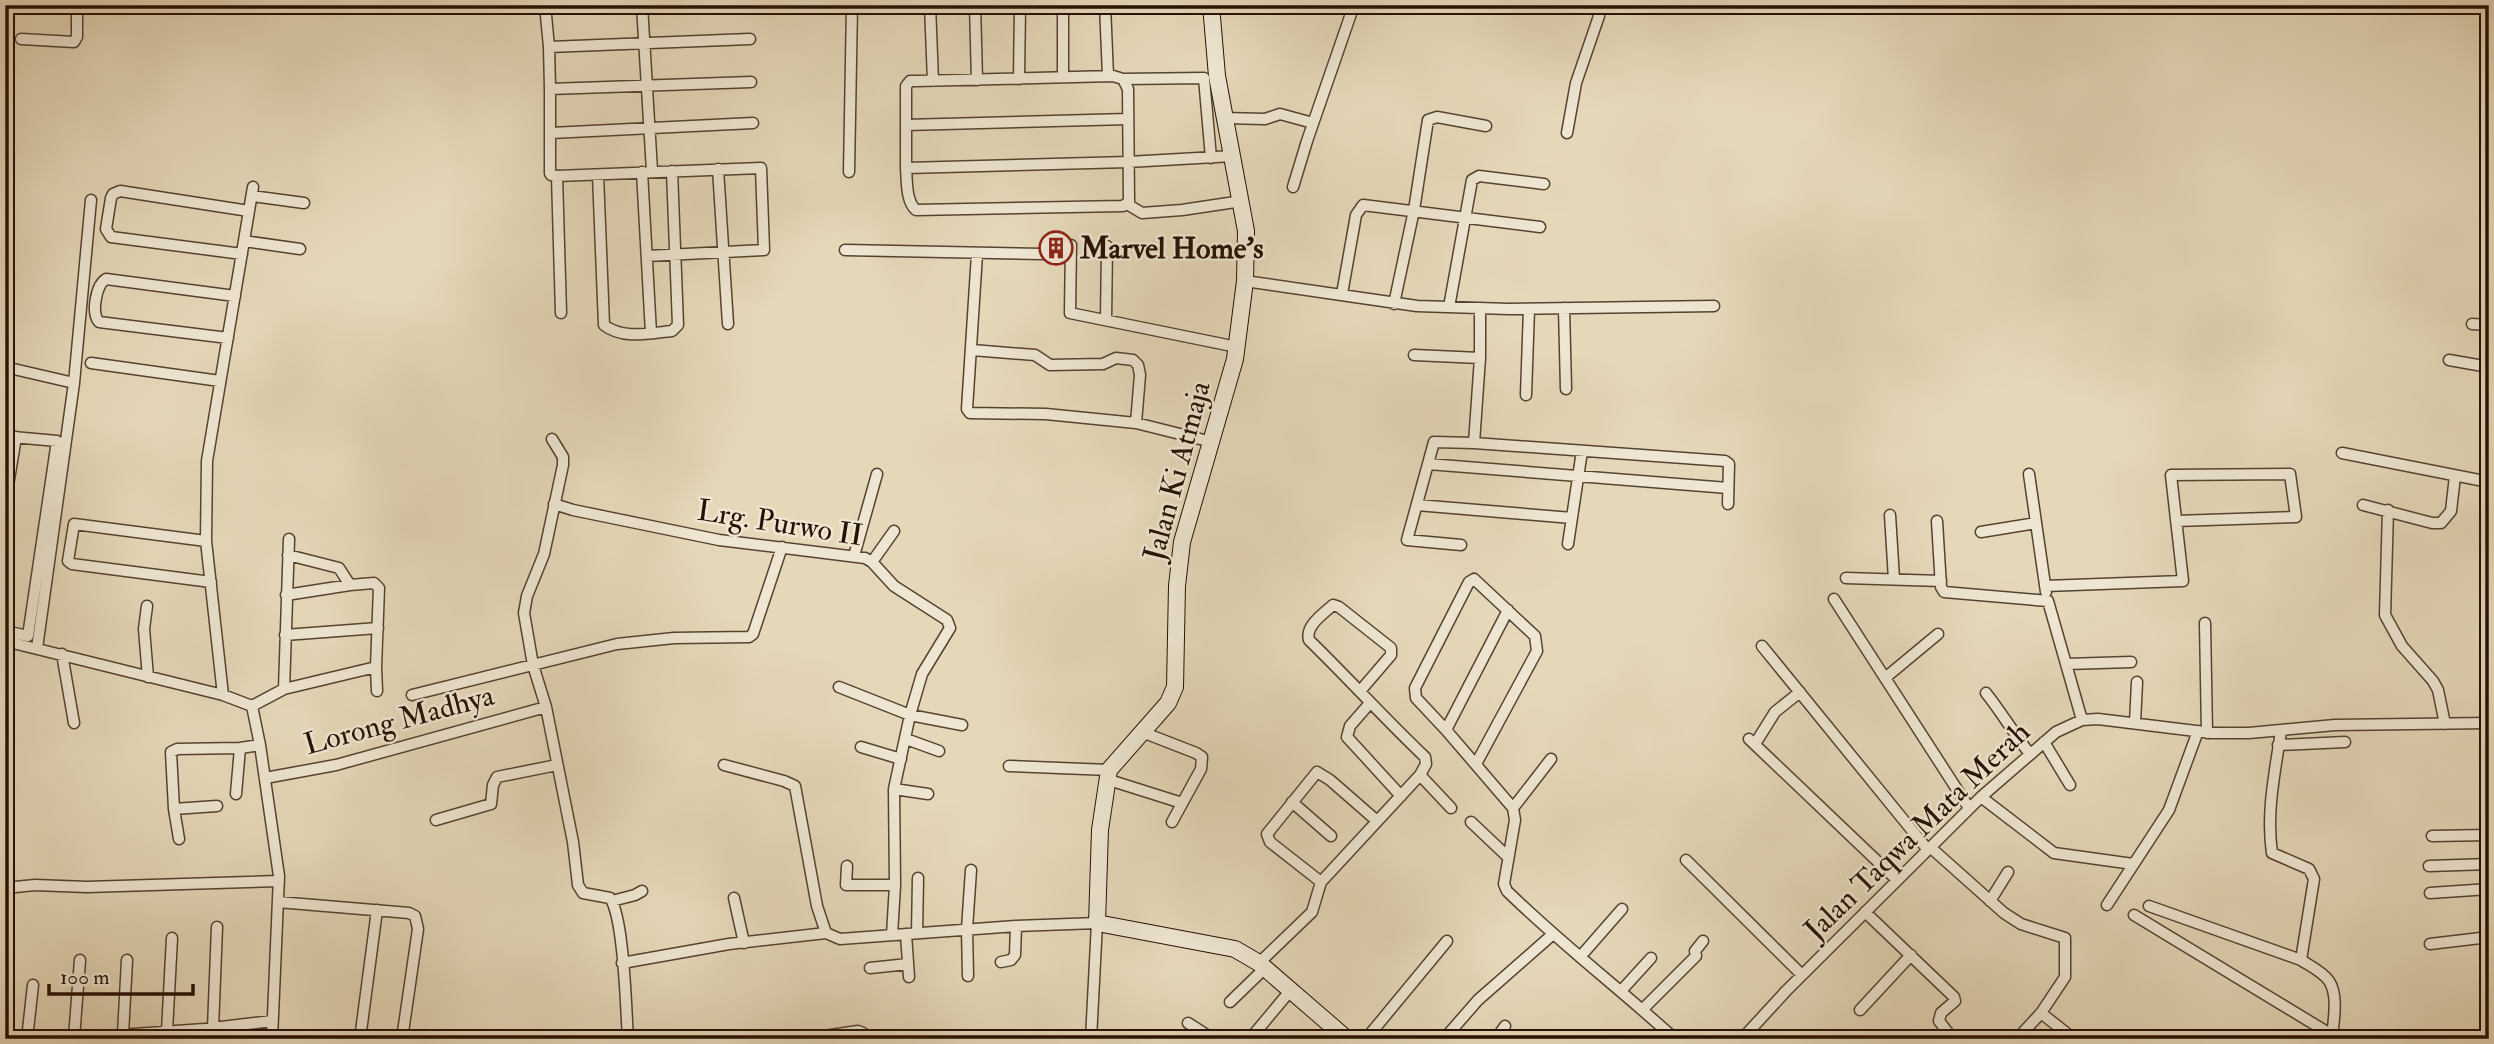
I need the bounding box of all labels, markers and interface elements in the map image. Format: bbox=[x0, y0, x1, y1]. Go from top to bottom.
building icon: Marvel Home's bbox=[1037, 229, 1075, 267]
place label: Marvel Home's bbox=[1079, 230, 1264, 267]
street label: Jalan Ki Atmaja bbox=[1135, 376, 1219, 566]
street label: Lrg. Purwo II bbox=[695, 492, 865, 554]
street label: Lorong Madhya bbox=[300, 677, 499, 763]
street label: Jalan Taqwa Mata Merah bbox=[1796, 714, 2038, 949]
scale bar bbox=[49, 953, 192, 997]
text: 100 m bbox=[60, 964, 110, 991]

